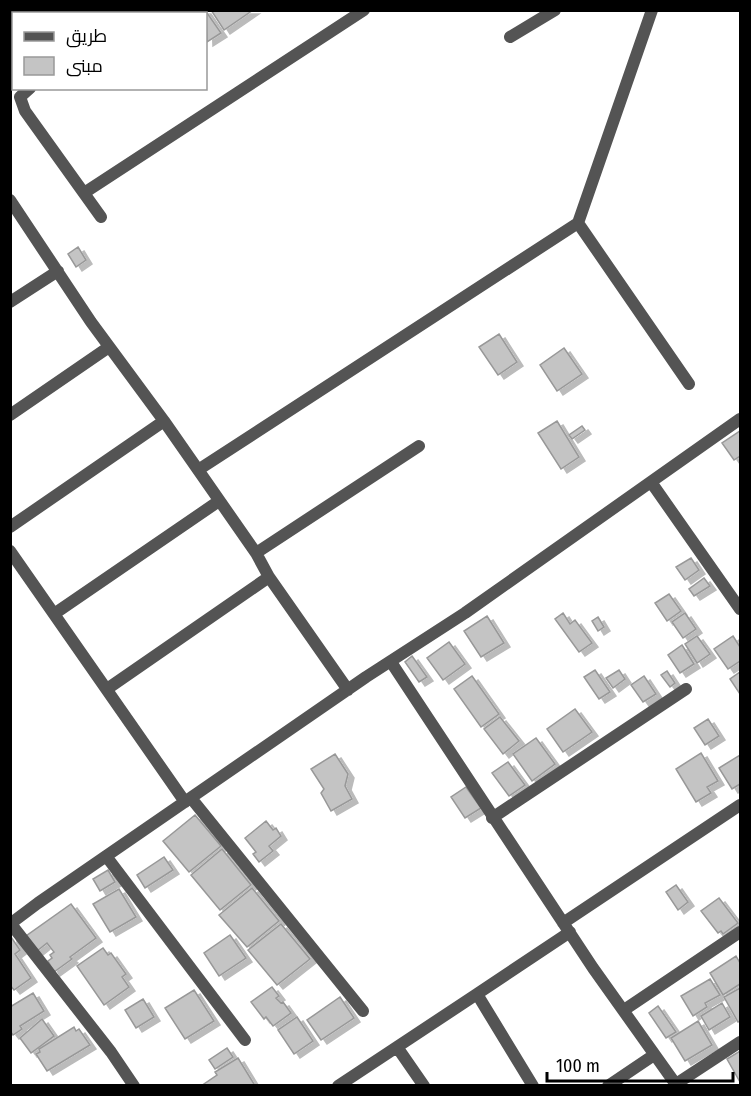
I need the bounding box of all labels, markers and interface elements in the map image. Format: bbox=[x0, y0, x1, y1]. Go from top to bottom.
legend bbox=[12, 12, 207, 90]
text: طريق bbox=[66, 25, 107, 48]
text: مبنى bbox=[66, 55, 103, 77]
scale bar bbox=[547, 1045, 733, 1083]
text: 100 m bbox=[556, 1055, 600, 1077]

